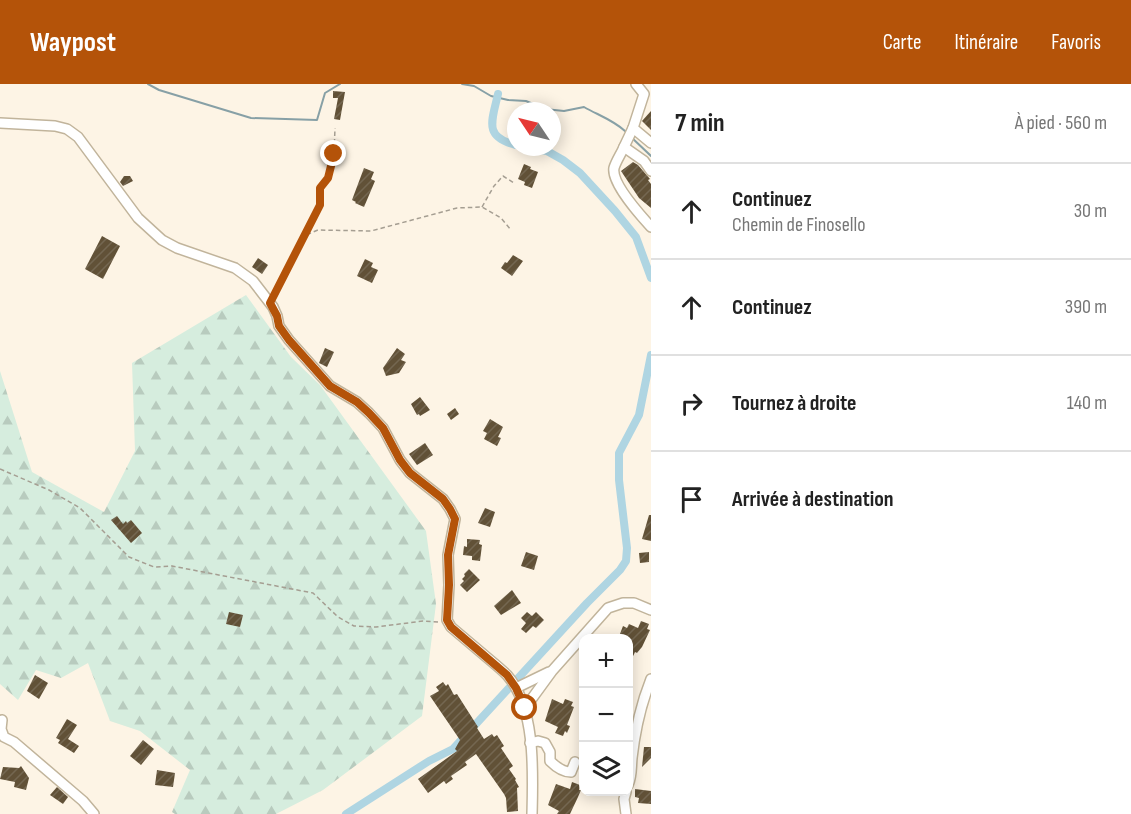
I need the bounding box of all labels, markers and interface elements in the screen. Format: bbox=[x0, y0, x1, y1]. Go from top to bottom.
text: Waypost bbox=[30, 26, 116, 59]
text: Carte bbox=[883, 30, 922, 55]
text: Itinéraire bbox=[955, 30, 1018, 55]
text: Favoris bbox=[1051, 30, 1101, 55]
north arrow bbox=[507, 102, 561, 156]
text: 7 min bbox=[675, 108, 724, 139]
text: À pied · 560 m bbox=[1015, 111, 1107, 135]
route end bbox=[320, 140, 346, 166]
text: Continuez bbox=[732, 186, 812, 213]
icon: ahead bbox=[675, 195, 708, 228]
text: 30 m bbox=[1074, 199, 1107, 223]
text: Chemin de Finosello bbox=[732, 213, 866, 237]
icon: ahead bbox=[675, 291, 708, 324]
text: Continuez bbox=[732, 294, 812, 321]
text: 390 m bbox=[1065, 295, 1107, 319]
icon: right bbox=[675, 387, 708, 420]
text: Tournez à droite bbox=[732, 390, 857, 417]
text: 140 m bbox=[1067, 391, 1107, 415]
icon: arrive bbox=[675, 483, 708, 516]
text: Arrivée à destination bbox=[732, 486, 894, 513]
map controls bbox=[579, 634, 633, 796]
button: + bbox=[579, 634, 633, 688]
button: − bbox=[579, 688, 633, 742]
route start bbox=[511, 694, 537, 720]
button: layers bbox=[579, 742, 633, 796]

